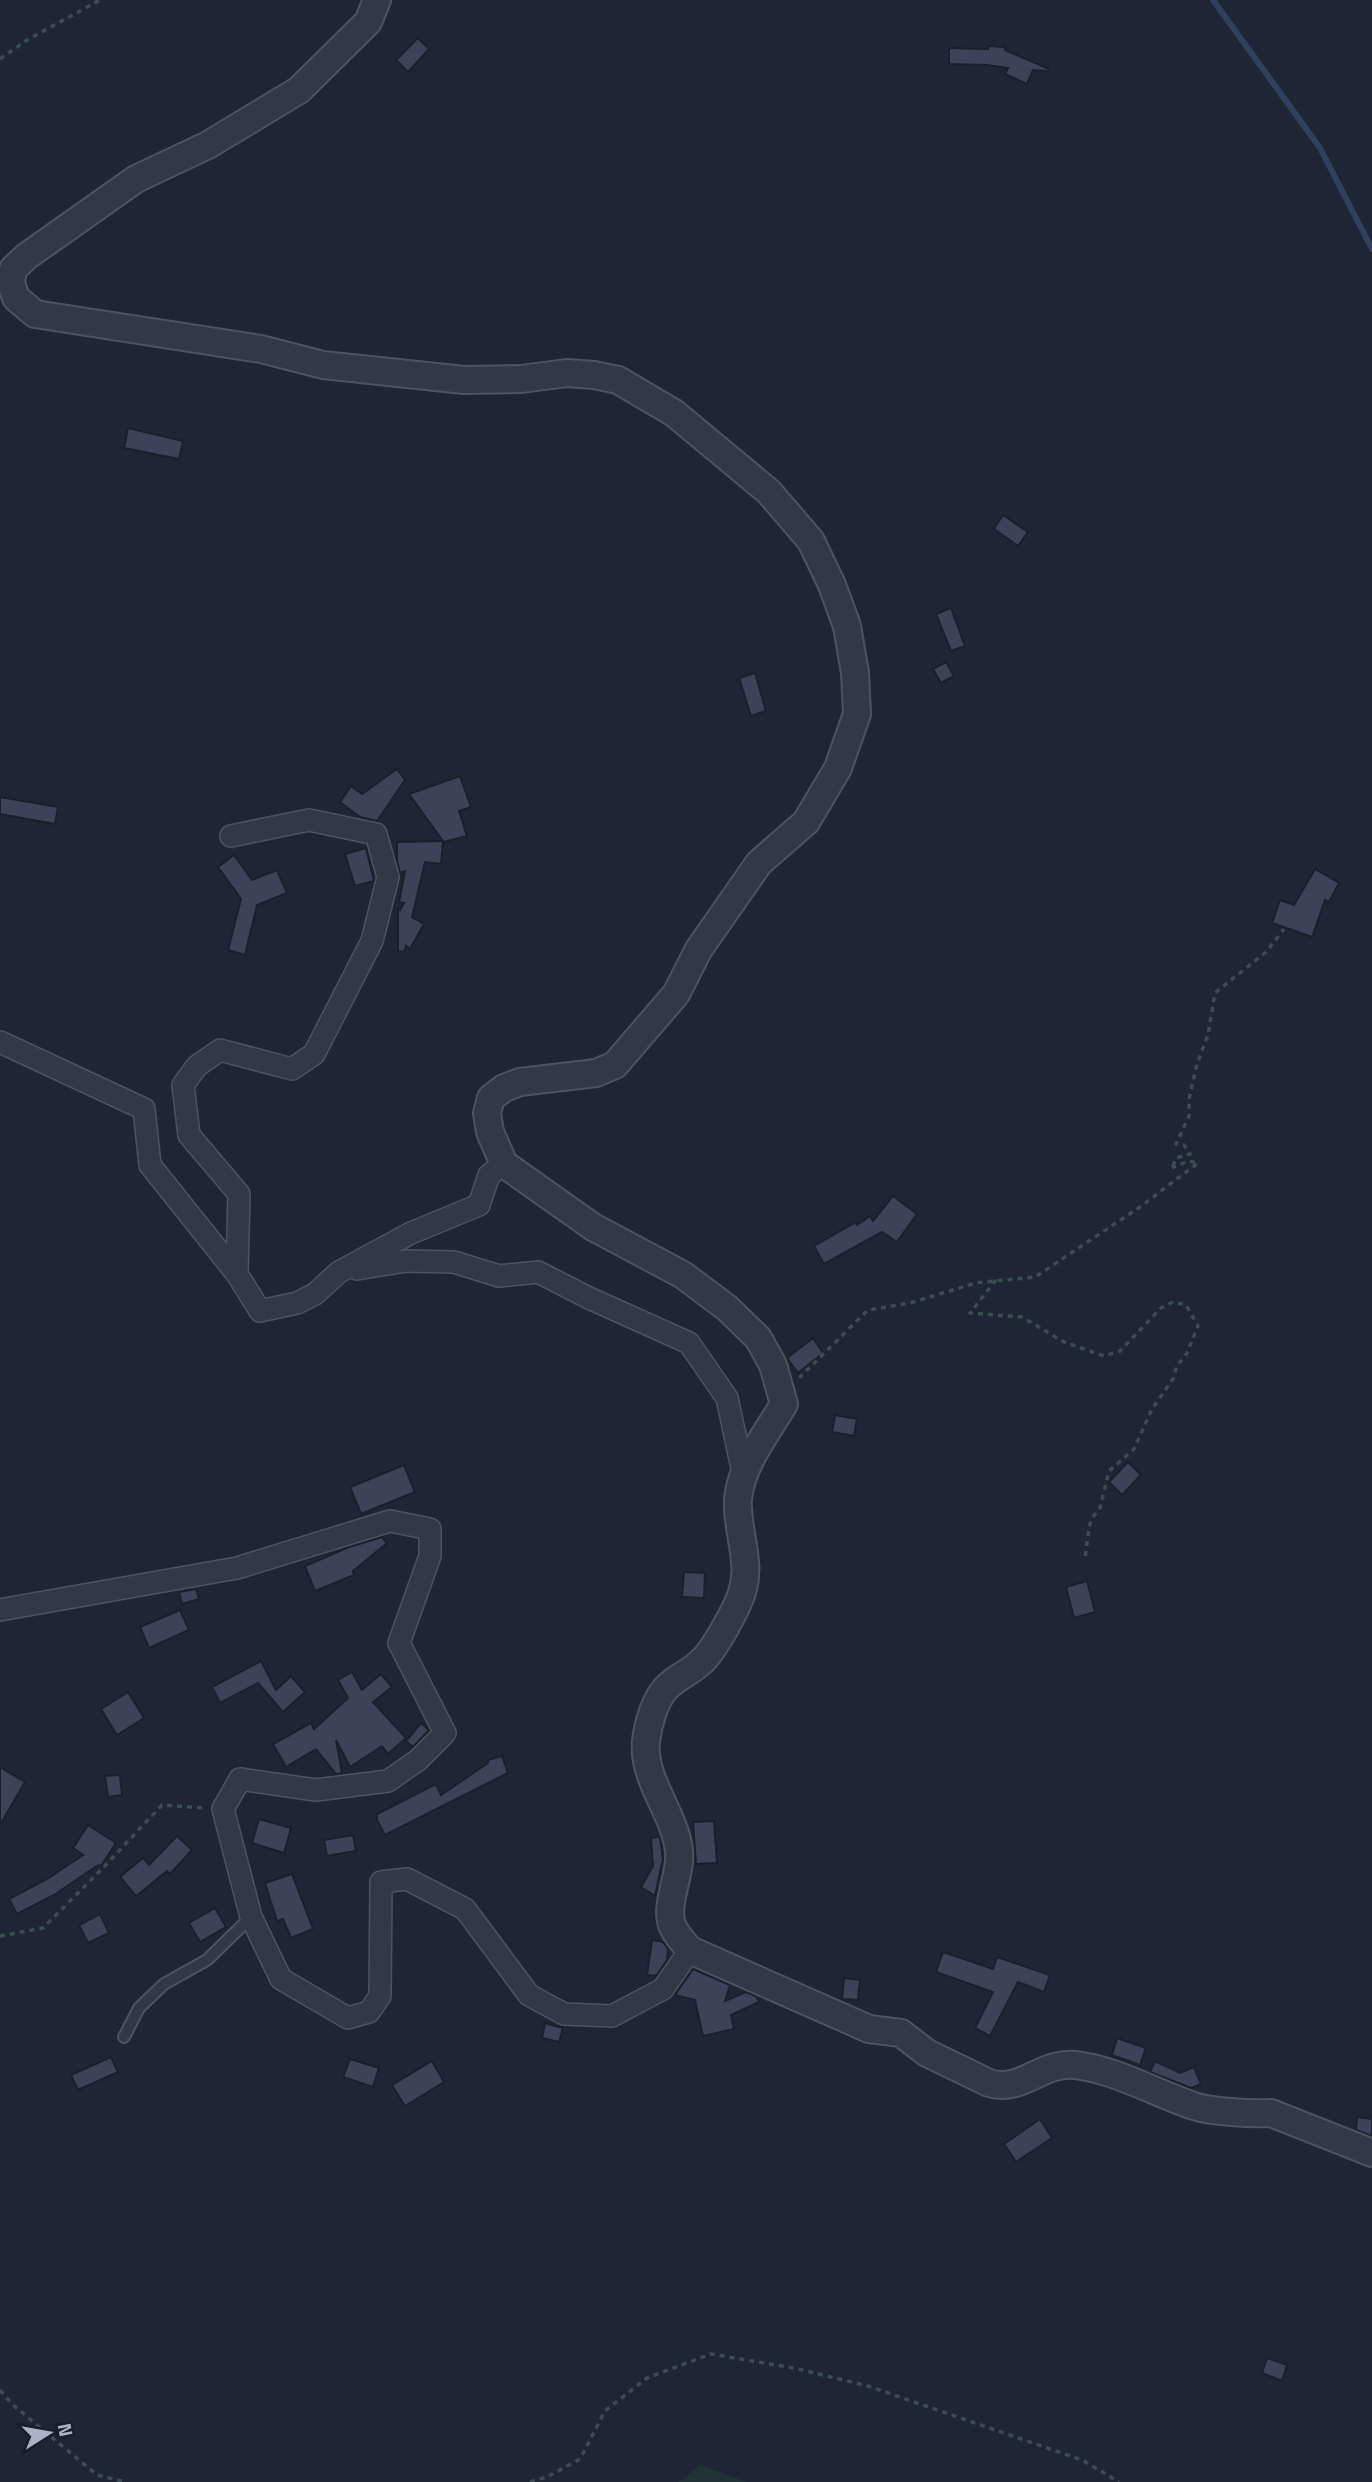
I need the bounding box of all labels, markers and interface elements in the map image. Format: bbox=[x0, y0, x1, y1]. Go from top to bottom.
north arrow bbox=[14, 2398, 84, 2468]
text: N bbox=[51, 2420, 82, 2439]

